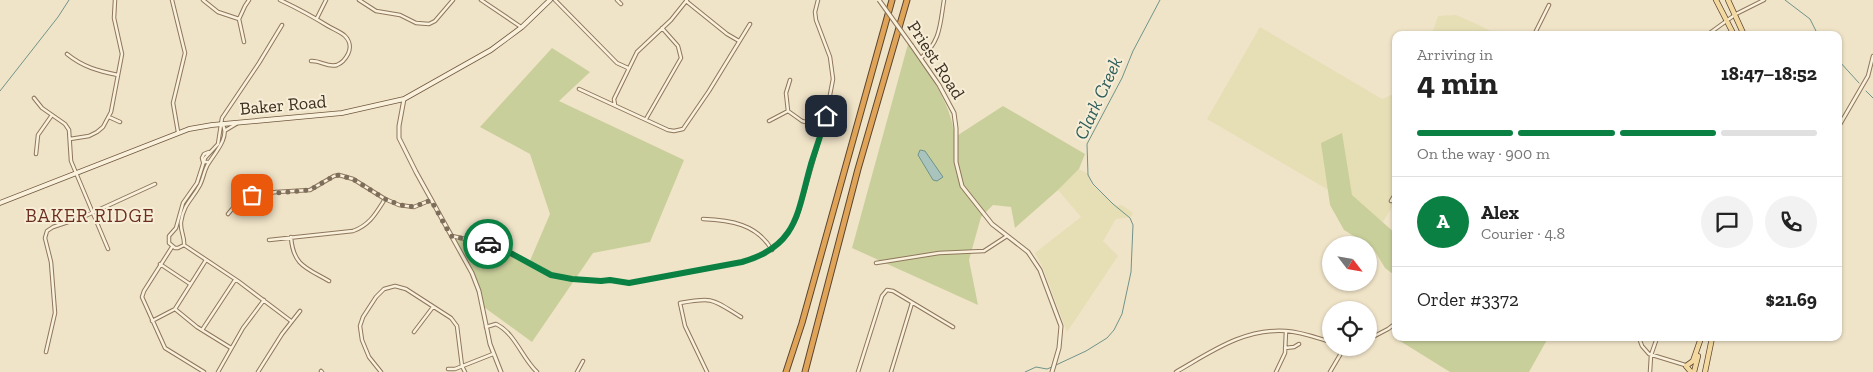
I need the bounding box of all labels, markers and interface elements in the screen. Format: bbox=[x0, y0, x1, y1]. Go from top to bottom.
street label: Priest Road bbox=[903, 17, 969, 103]
text: Arriving in bbox=[1417, 45, 1493, 64]
water label: Clark Creek bbox=[1069, 53, 1127, 143]
text: 18:47–18:52 bbox=[1721, 62, 1817, 85]
text: 4 min bbox=[1417, 64, 1498, 102]
street label: Baker Road bbox=[239, 90, 327, 120]
pin bbox=[805, 95, 847, 137]
icon: home bbox=[812, 102, 840, 130]
text: On the way · 900 m bbox=[1417, 144, 1550, 163]
pin bbox=[231, 174, 273, 216]
icon: bag bbox=[238, 181, 266, 209]
button: chat bbox=[1701, 196, 1753, 248]
button: phone bbox=[1765, 196, 1817, 248]
text: Alex bbox=[1481, 201, 1519, 224]
district label: BAKER RIDGE bbox=[25, 204, 155, 227]
text: A bbox=[1436, 210, 1450, 233]
courier bbox=[463, 219, 513, 269]
text: Courier · 4.8 bbox=[1481, 224, 1565, 243]
icon: car bbox=[474, 230, 502, 258]
north arrow bbox=[1322, 236, 1378, 291]
map controls bbox=[1322, 236, 1377, 356]
text: Order #3372 bbox=[1417, 288, 1519, 311]
text: $21.69 bbox=[1765, 288, 1817, 311]
button: locate bbox=[1322, 301, 1377, 356]

